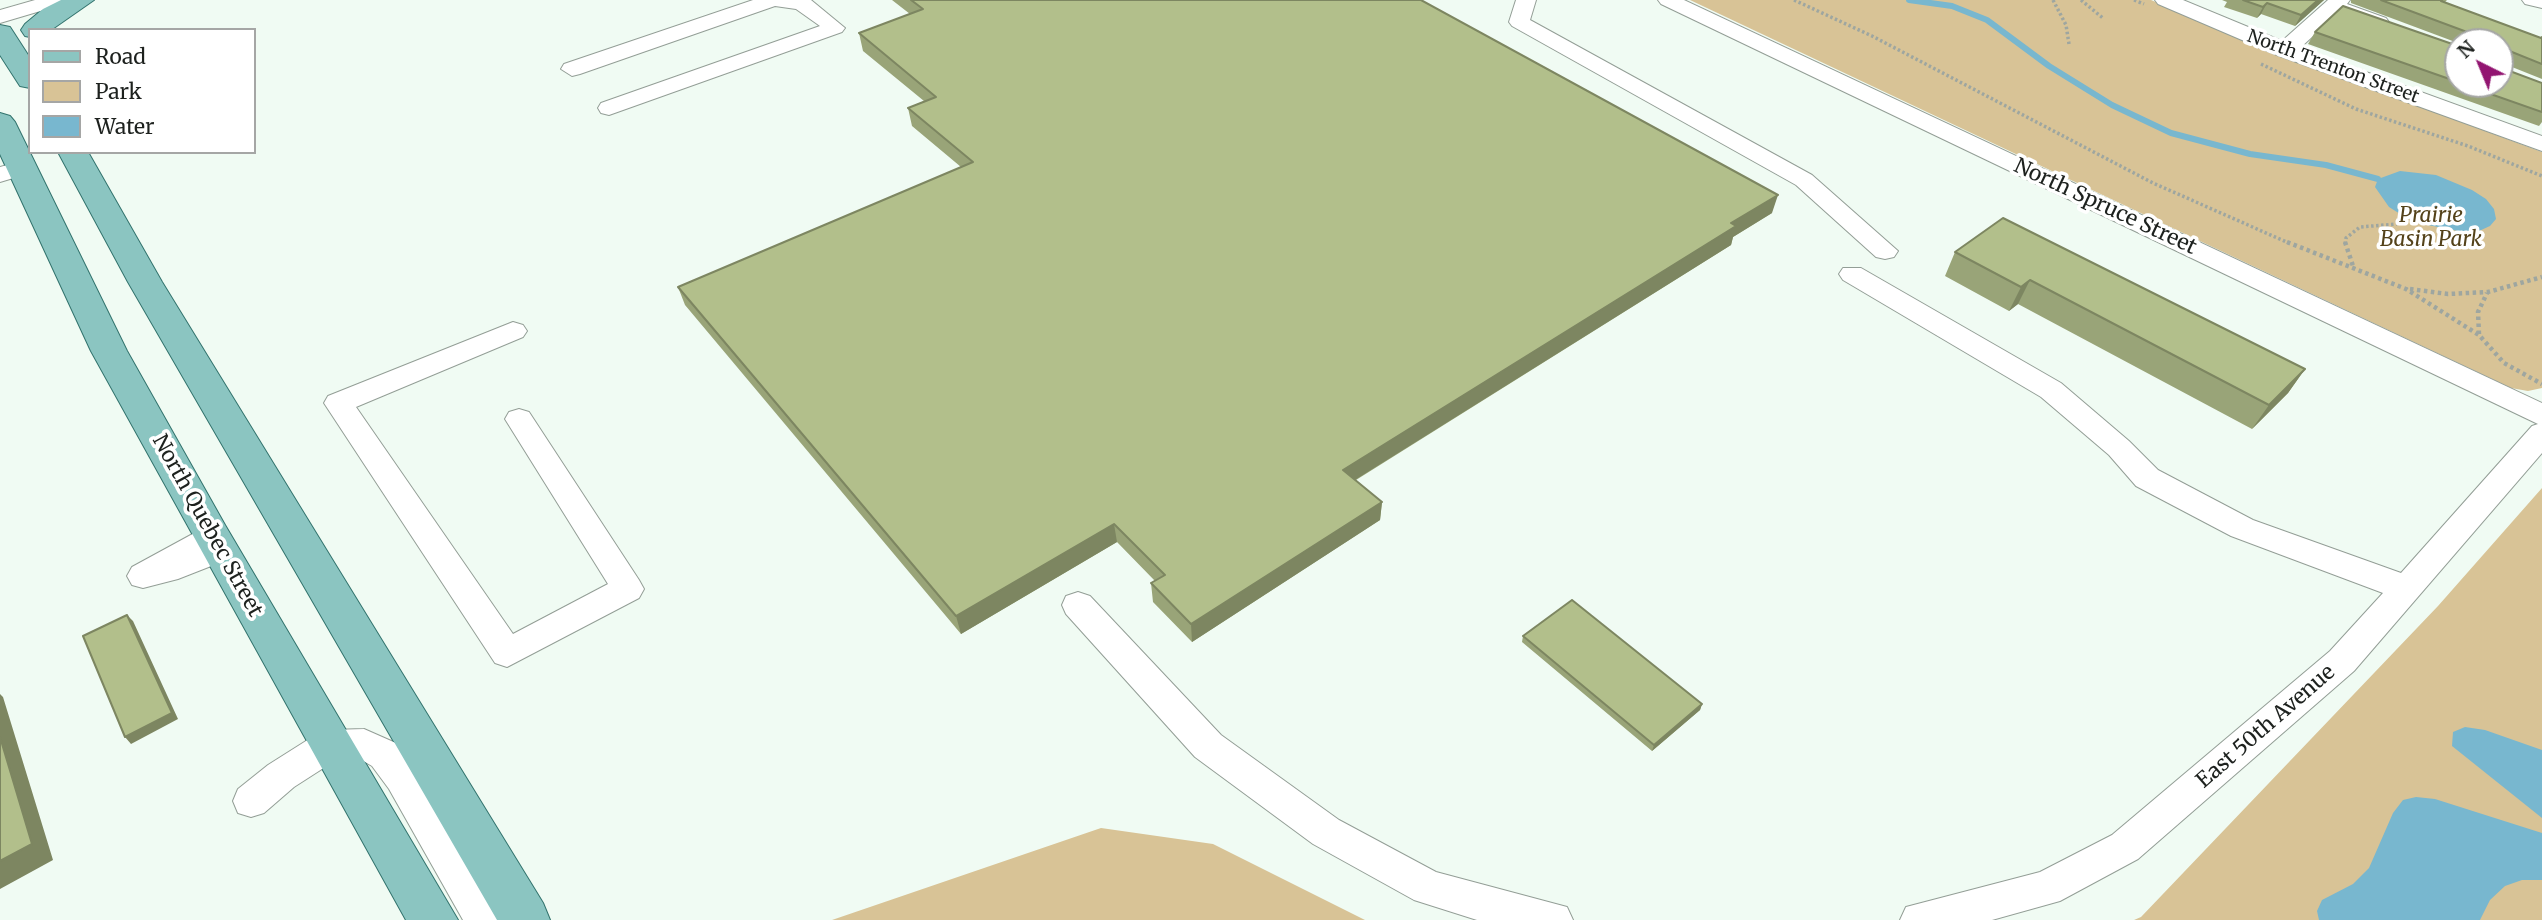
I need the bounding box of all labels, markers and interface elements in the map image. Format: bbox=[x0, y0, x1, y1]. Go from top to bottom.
street label: North Trenton Street bbox=[2244, 26, 2422, 108]
legend bbox=[28, 28, 256, 154]
north arrow bbox=[2444, 28, 2514, 98]
text: N bbox=[2452, 35, 2480, 63]
text: Road bbox=[95, 43, 146, 70]
text: Park bbox=[95, 78, 142, 105]
text: Water bbox=[95, 113, 154, 140]
street label: North Spruce Street bbox=[2010, 154, 2200, 260]
park label: Prairie Basin Park bbox=[2380, 203, 2482, 253]
street label: North Quebec Street bbox=[146, 431, 268, 621]
street label: East 50th Avenue bbox=[2192, 660, 2340, 794]

